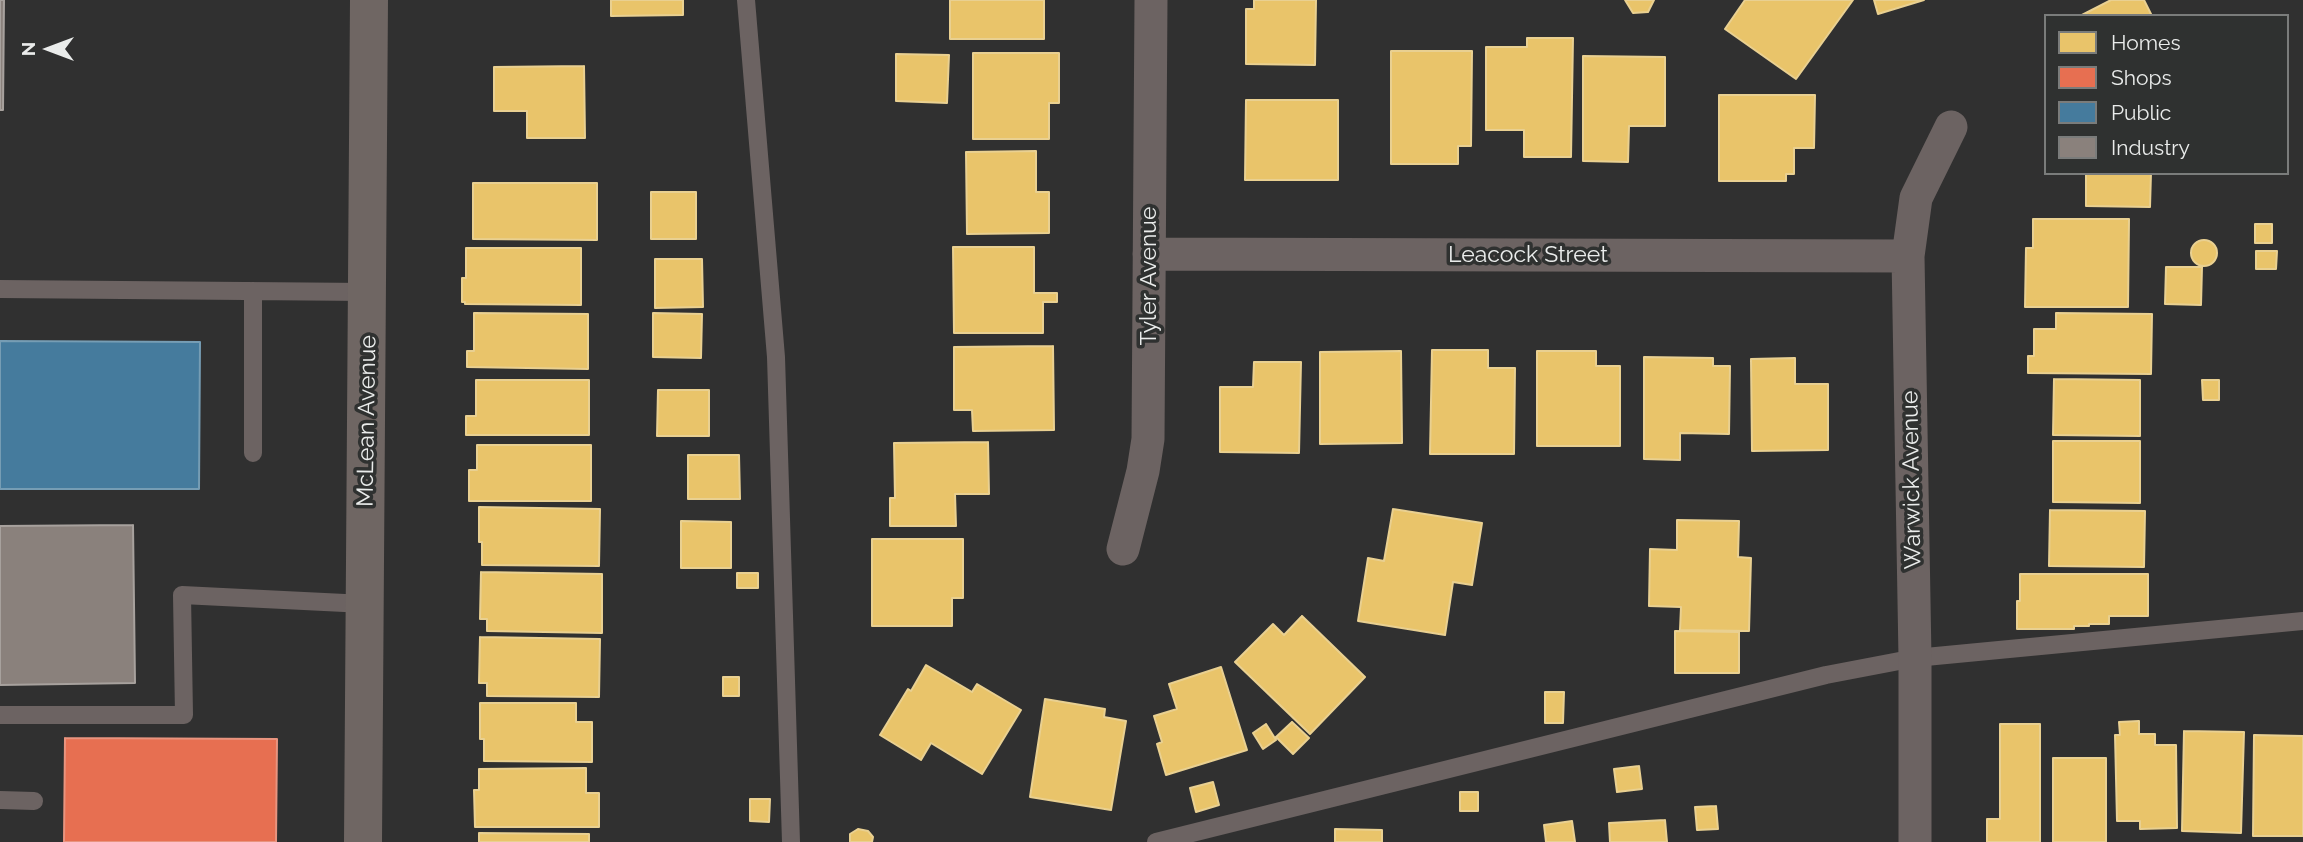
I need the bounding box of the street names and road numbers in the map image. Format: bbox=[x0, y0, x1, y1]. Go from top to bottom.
street label: Tyler Avenue bbox=[1135, 206, 1163, 346]
street label: Leacock Street bbox=[1448, 241, 1608, 269]
street label: McLean Avenue bbox=[352, 335, 382, 507]
street label: Warwick Avenue bbox=[1897, 390, 1927, 570]

